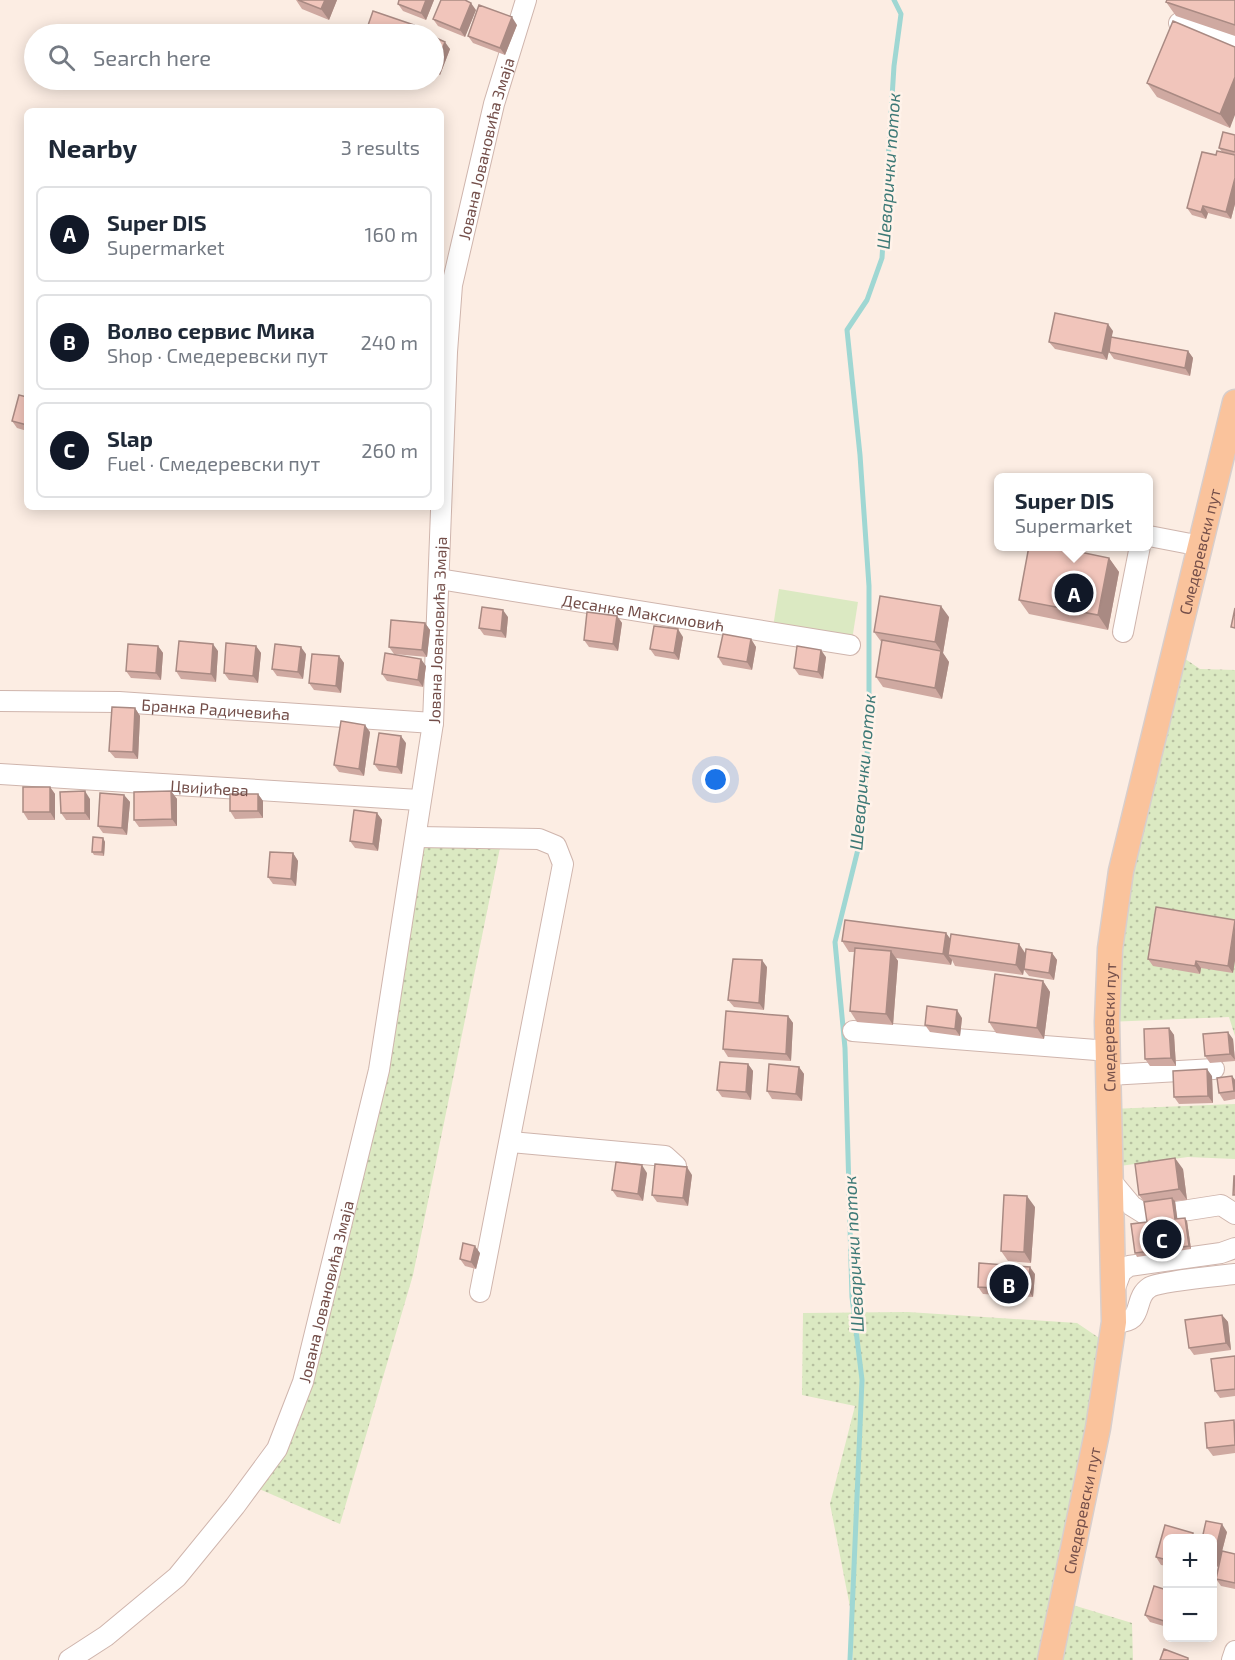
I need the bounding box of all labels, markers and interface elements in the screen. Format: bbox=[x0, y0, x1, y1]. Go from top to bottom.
search box bbox=[24, 24, 444, 90]
icon: search bbox=[45, 41, 78, 74]
text: Search here bbox=[93, 44, 211, 70]
street label: Јована Јовановића Змаја bbox=[453, 55, 517, 242]
water label: Шеварички поток bbox=[872, 92, 904, 250]
text: Nearby bbox=[48, 132, 137, 163]
text: 3 results bbox=[341, 135, 420, 159]
text: Super DIS bbox=[107, 209, 207, 235]
text: A bbox=[63, 222, 76, 246]
text: 160 m bbox=[365, 222, 418, 246]
text: Supermarket bbox=[107, 235, 225, 259]
text: Волво сервис Мика bbox=[107, 317, 315, 343]
text: B bbox=[63, 330, 76, 354]
text: 240 m bbox=[360, 330, 418, 354]
text: Shop · Смедеревски пут bbox=[107, 343, 328, 367]
text: Slap bbox=[107, 425, 153, 451]
text: C bbox=[64, 438, 75, 462]
text: 260 m bbox=[361, 438, 418, 462]
text: Fuel · Смедеревски пут bbox=[107, 451, 320, 475]
popup bbox=[994, 473, 1153, 551]
street label: Смедеревски пут bbox=[1174, 486, 1223, 616]
text: Super DIS bbox=[1015, 487, 1114, 513]
text: Supermarket bbox=[1015, 513, 1132, 537]
street label: Јована Јовановића Змаја bbox=[423, 536, 450, 724]
pin: A bbox=[1054, 570, 1094, 616]
street label: Десанке Максимовић bbox=[561, 589, 726, 634]
water label: Шеварички поток bbox=[844, 692, 880, 851]
street label: Бранка Радичевића bbox=[141, 694, 291, 723]
your location bbox=[701, 765, 730, 794]
street label: Цвијићева bbox=[170, 775, 249, 799]
street label: Смедеревски пут bbox=[1097, 962, 1120, 1092]
water label: Шеварички поток bbox=[838, 1175, 868, 1333]
street label: Јована Јовановића Змаја bbox=[294, 1198, 356, 1385]
pin: C bbox=[1142, 1216, 1182, 1262]
pin: B bbox=[990, 1262, 1028, 1306]
street label: Смедеревски пут bbox=[1059, 1445, 1103, 1575]
map controls bbox=[1163, 1534, 1217, 1642]
button: + bbox=[1163, 1534, 1217, 1588]
button: − bbox=[1163, 1588, 1217, 1642]

